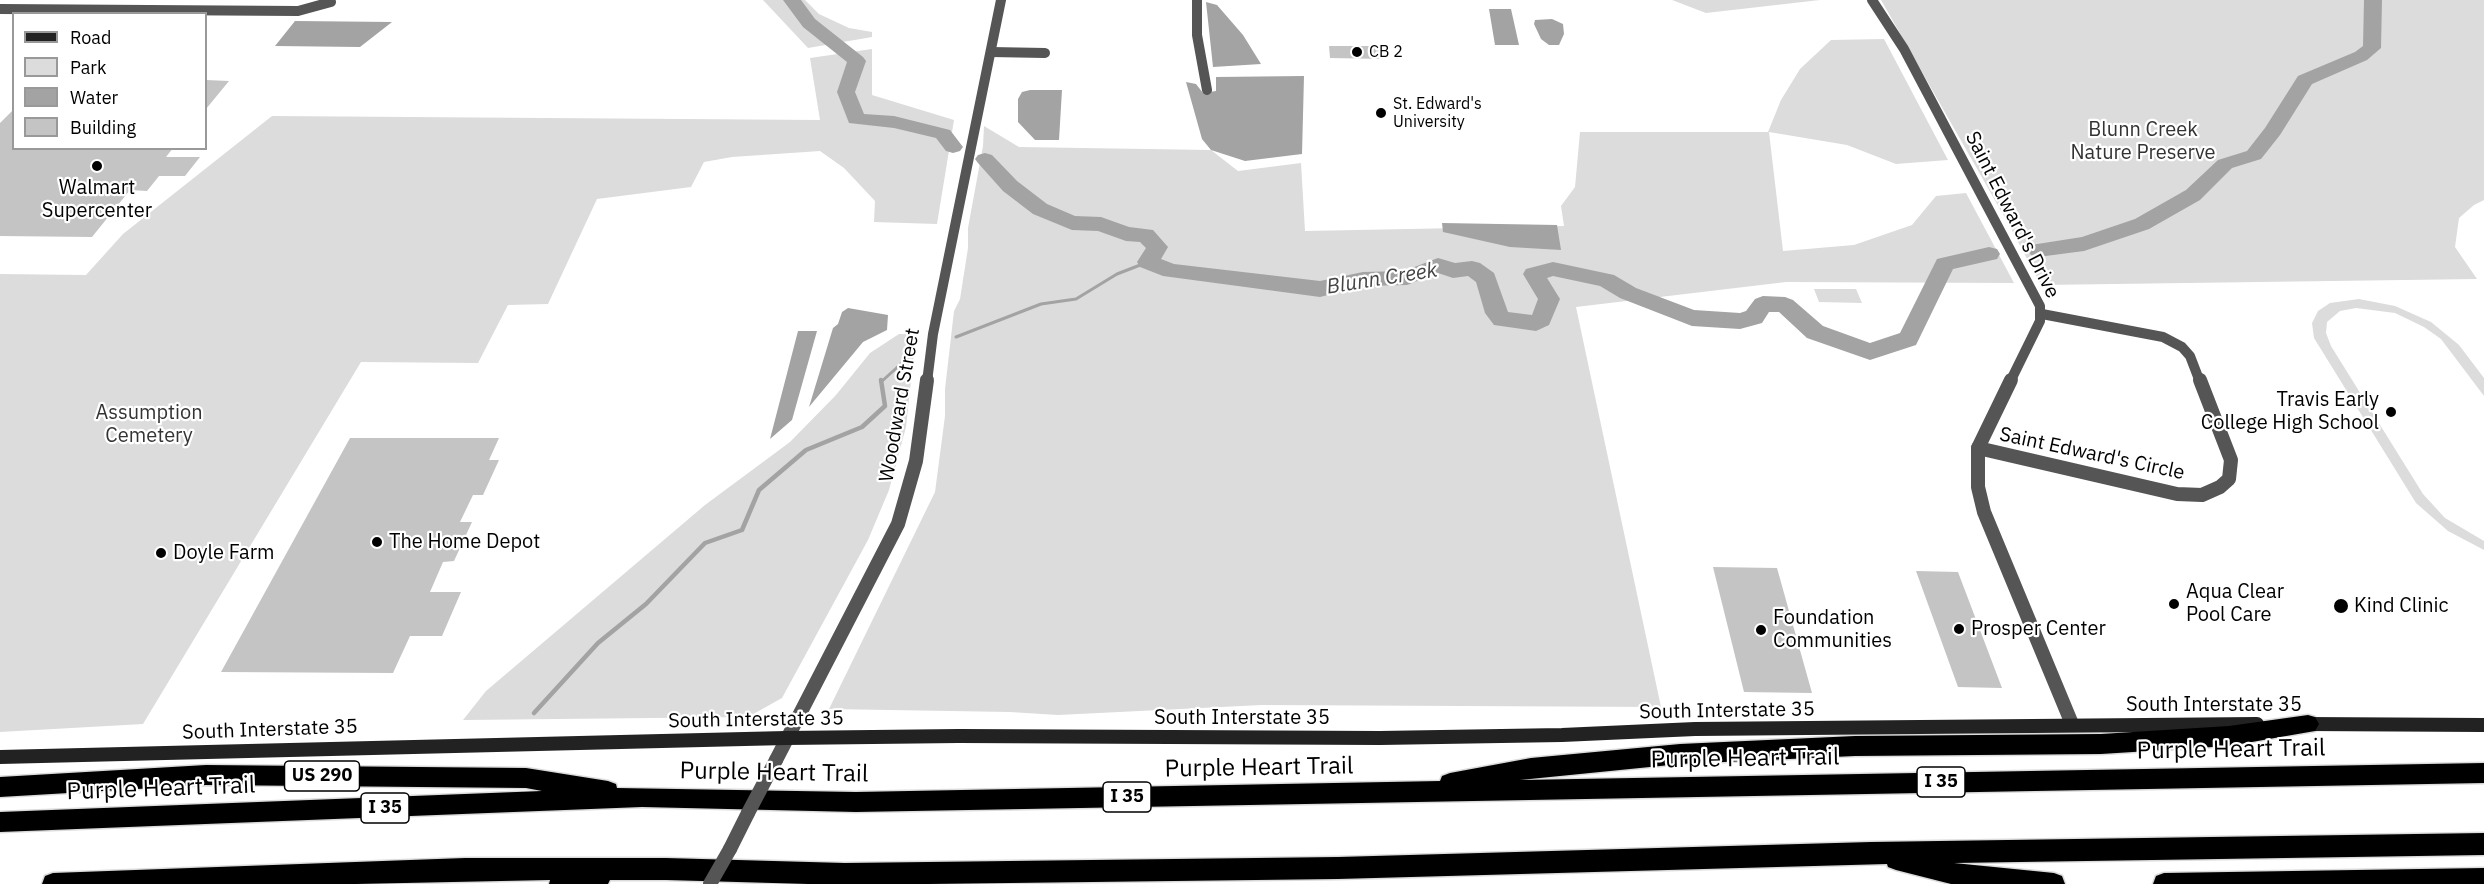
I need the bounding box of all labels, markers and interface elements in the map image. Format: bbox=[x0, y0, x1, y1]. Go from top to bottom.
legend bbox=[12, 12, 207, 150]
text: Road bbox=[70, 26, 111, 49]
place label: CB 2 bbox=[1369, 42, 1403, 62]
marker: CB 2 bbox=[1350, 45, 1364, 59]
text: Park bbox=[70, 56, 106, 79]
text: Water bbox=[70, 86, 118, 109]
place label: St. Edward's University bbox=[1393, 94, 1482, 132]
marker: St. Edward's University bbox=[1374, 106, 1388, 120]
text: Building bbox=[70, 116, 136, 139]
park label: Blunn Creek Nature Preserve bbox=[2070, 118, 2216, 165]
street label: Saint Edward's Drive bbox=[1960, 128, 2064, 302]
marker: Walmart Supercenter bbox=[90, 159, 104, 173]
place label: Walmart Supercenter bbox=[42, 176, 152, 223]
water label: Blunn Creek bbox=[1325, 258, 1439, 300]
street label: Woodward Street bbox=[875, 326, 925, 484]
place label: Travis Early College High School bbox=[2201, 388, 2379, 435]
park label: Assumption Cemetery bbox=[95, 401, 203, 448]
marker: Travis Early College High School bbox=[2384, 405, 2398, 419]
street label: Saint Edward's Circle bbox=[1997, 423, 2187, 485]
place label: The Home Depot bbox=[389, 530, 540, 554]
marker: The Home Depot bbox=[370, 535, 384, 549]
place label: Doyle Farm bbox=[173, 541, 274, 565]
marker: Doyle Farm bbox=[154, 546, 168, 560]
place label: Aqua Clear Pool Care bbox=[2186, 580, 2284, 627]
place label: Kind Clinic bbox=[2354, 594, 2449, 618]
marker: Aqua Clear Pool Care bbox=[2167, 597, 2181, 611]
marker: Kind Clinic bbox=[2332, 597, 2350, 615]
place label: Foundation Communities bbox=[1773, 606, 1892, 653]
place label: Prosper Center bbox=[1971, 617, 2106, 641]
marker: Prosper Center bbox=[1952, 622, 1966, 636]
marker: Foundation Communities bbox=[1754, 623, 1768, 637]
street label: South Interstate 35 bbox=[2126, 693, 2302, 717]
street label: South Interstate 35 bbox=[1639, 697, 1815, 725]
street label: South Interstate 35 bbox=[668, 706, 844, 734]
street label: South Interstate 35 bbox=[1154, 706, 1330, 730]
street label: South Interstate 35 bbox=[182, 715, 358, 745]
street label: Purple Heart Trail bbox=[2136, 734, 2326, 766]
street label: Purple Heart Trail bbox=[1650, 743, 1840, 775]
street label: Purple Heart Trail bbox=[1164, 752, 1354, 784]
street label: Purple Heart Trail bbox=[679, 757, 869, 789]
road number: US 290 bbox=[284, 761, 360, 791]
road number: I 35 bbox=[1917, 767, 1965, 797]
street label: Purple Heart Trail bbox=[66, 771, 256, 807]
road number: I 35 bbox=[1103, 782, 1151, 812]
road number: I 35 bbox=[361, 793, 409, 823]

